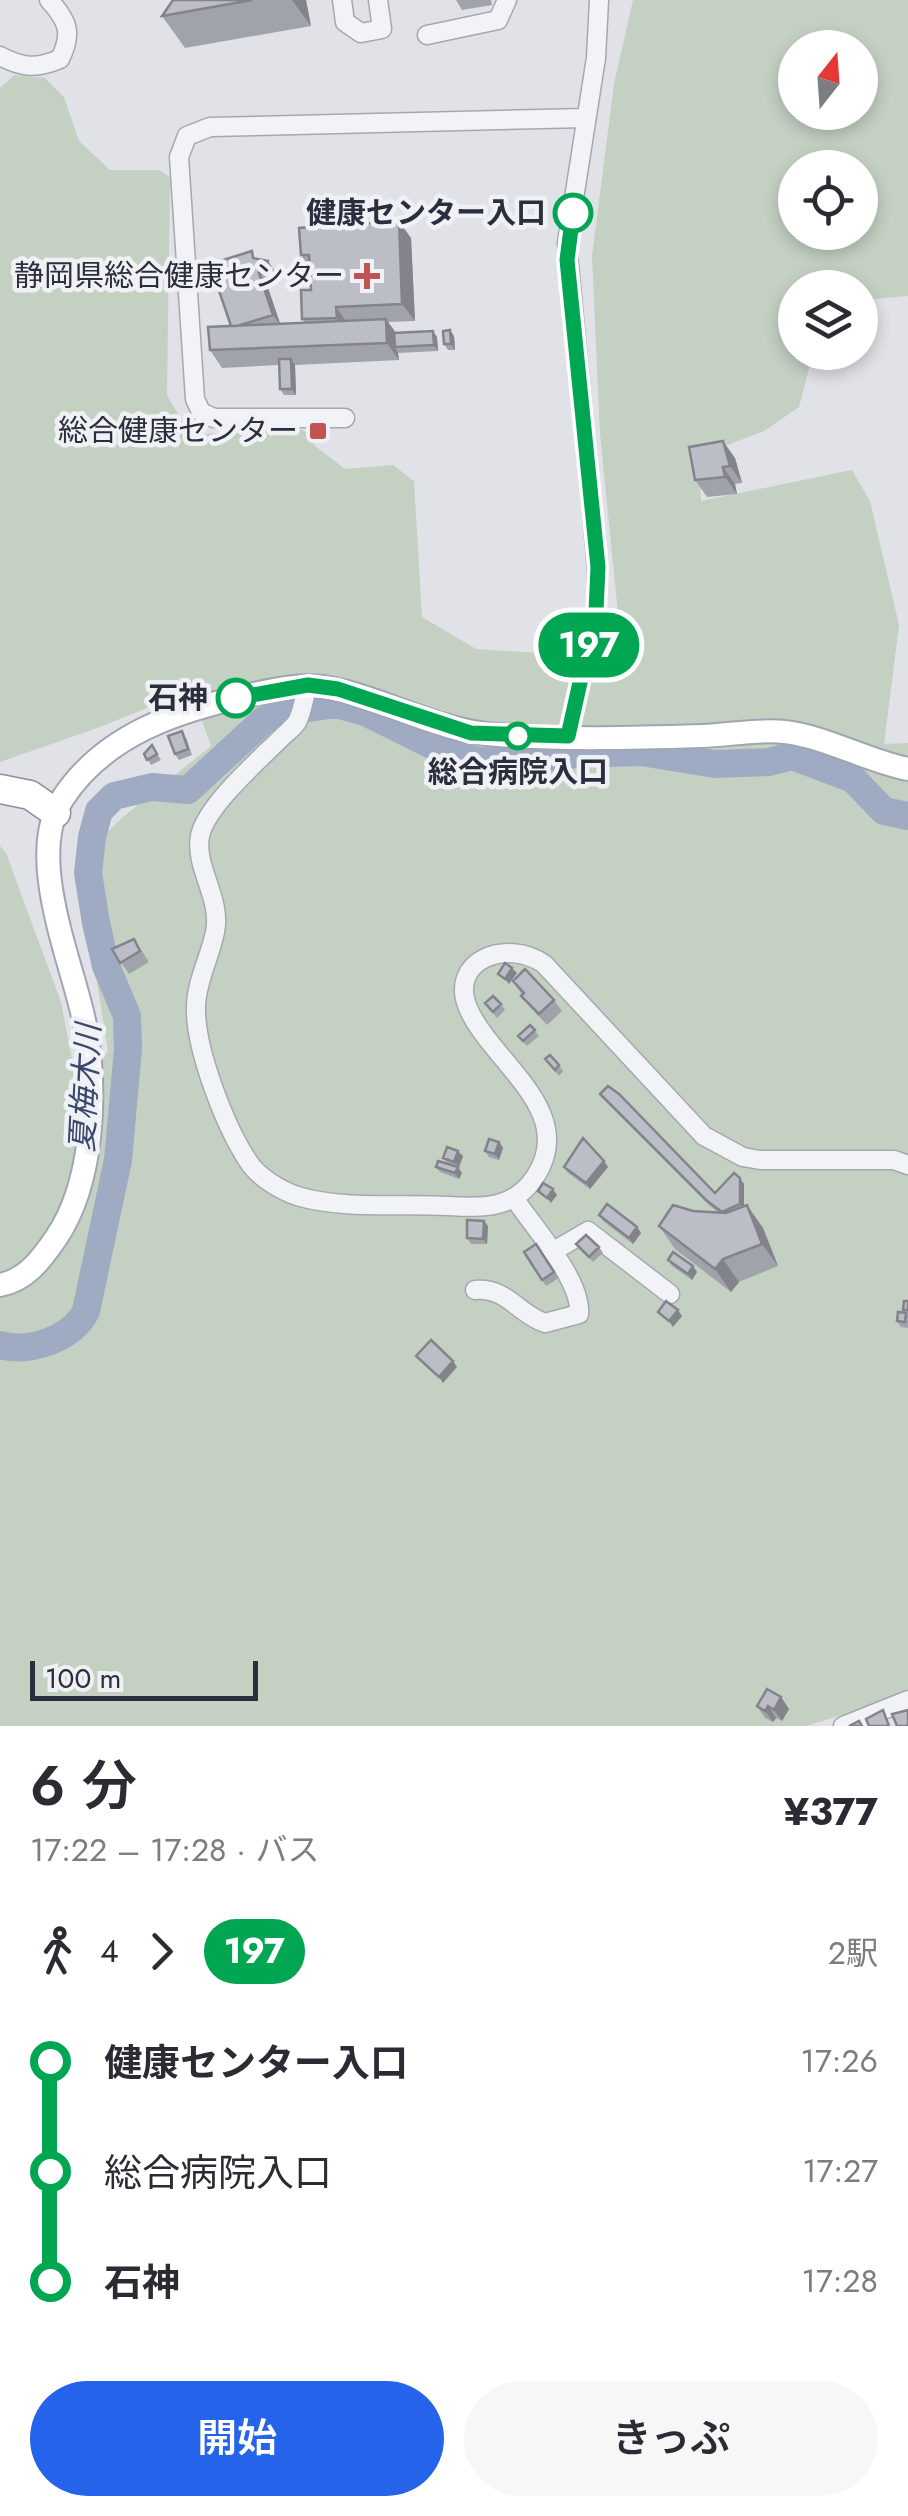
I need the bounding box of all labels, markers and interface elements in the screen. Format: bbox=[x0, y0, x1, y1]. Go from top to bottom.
north arrow bbox=[778, 30, 878, 130]
map controls bbox=[778, 30, 878, 370]
button: locate bbox=[778, 150, 878, 250]
place label: 健康センター入口 bbox=[306, 191, 546, 234]
marker: 健康センター入口 bbox=[554, 194, 592, 232]
place label: 静岡県総合健康センター bbox=[14, 254, 344, 297]
marker: 静岡県総合健康センター bbox=[354, 263, 380, 289]
button: layers bbox=[778, 270, 878, 370]
place label: 総合健康センター bbox=[58, 409, 298, 452]
marker: 総合健康センター bbox=[307, 420, 329, 442]
line badge: 197 bbox=[532, 612, 646, 678]
text: 197 bbox=[558, 620, 620, 670]
place label: 石神 bbox=[148, 676, 208, 719]
marker: 石神 bbox=[217, 679, 255, 717]
marker: 総合病院入口 bbox=[505, 723, 531, 749]
place label: 総合病院入口 bbox=[428, 750, 608, 793]
water label: 夏梅木川 bbox=[59, 1020, 111, 1153]
scale bar bbox=[30, 1656, 258, 1700]
text: 100 m bbox=[45, 1658, 121, 1699]
text: 6 分 bbox=[30, 1746, 137, 1826]
text: ¥377 bbox=[784, 1784, 878, 1839]
text: 17:22 – 17:28 · バス bbox=[30, 1827, 319, 1873]
icon: walk bbox=[30, 1924, 85, 1979]
icon: forward bbox=[134, 1924, 189, 1979]
text: 197 bbox=[224, 1926, 285, 1976]
text: 4 bbox=[100, 1928, 119, 1974]
text: 2駅 bbox=[828, 1930, 878, 1976]
text: 健康センター入口 bbox=[104, 2035, 408, 2090]
text: 17:26 bbox=[801, 2038, 878, 2084]
text: 総合病院入口 bbox=[104, 2145, 332, 2200]
text: 17:27 bbox=[802, 2148, 878, 2194]
text: 石神 bbox=[104, 2255, 180, 2310]
text: 17:28 bbox=[802, 2258, 878, 2304]
button: 開始 bbox=[30, 2381, 444, 2496]
button: きっぷ bbox=[464, 2381, 878, 2496]

